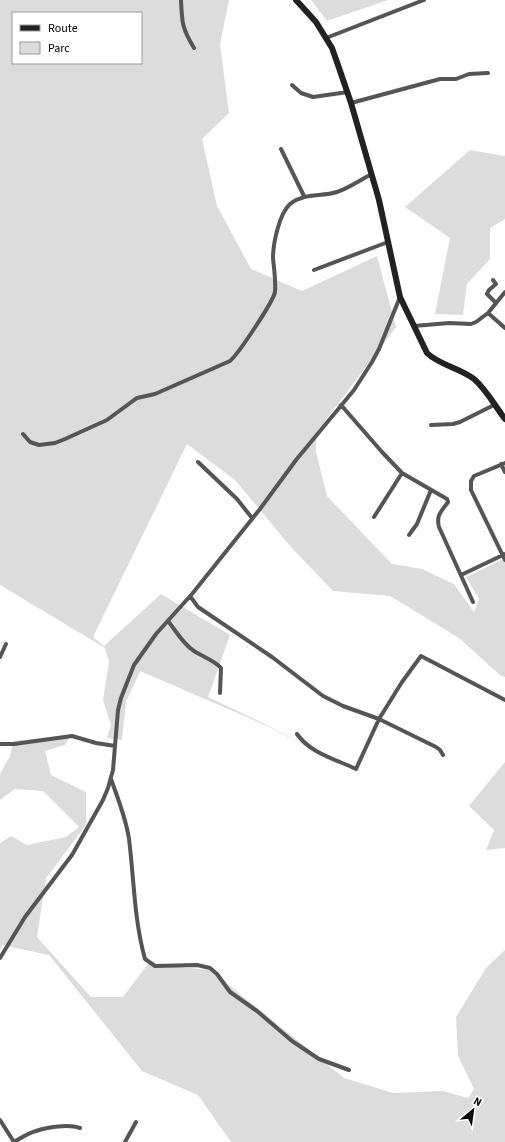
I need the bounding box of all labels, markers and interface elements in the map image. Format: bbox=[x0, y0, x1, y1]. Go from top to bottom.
legend bbox=[12, 12, 142, 64]
text: Route bbox=[48, 20, 78, 37]
text: Parc bbox=[48, 40, 70, 57]
north arrow bbox=[453, 1090, 493, 1130]
text: N bbox=[471, 1093, 484, 1110]

